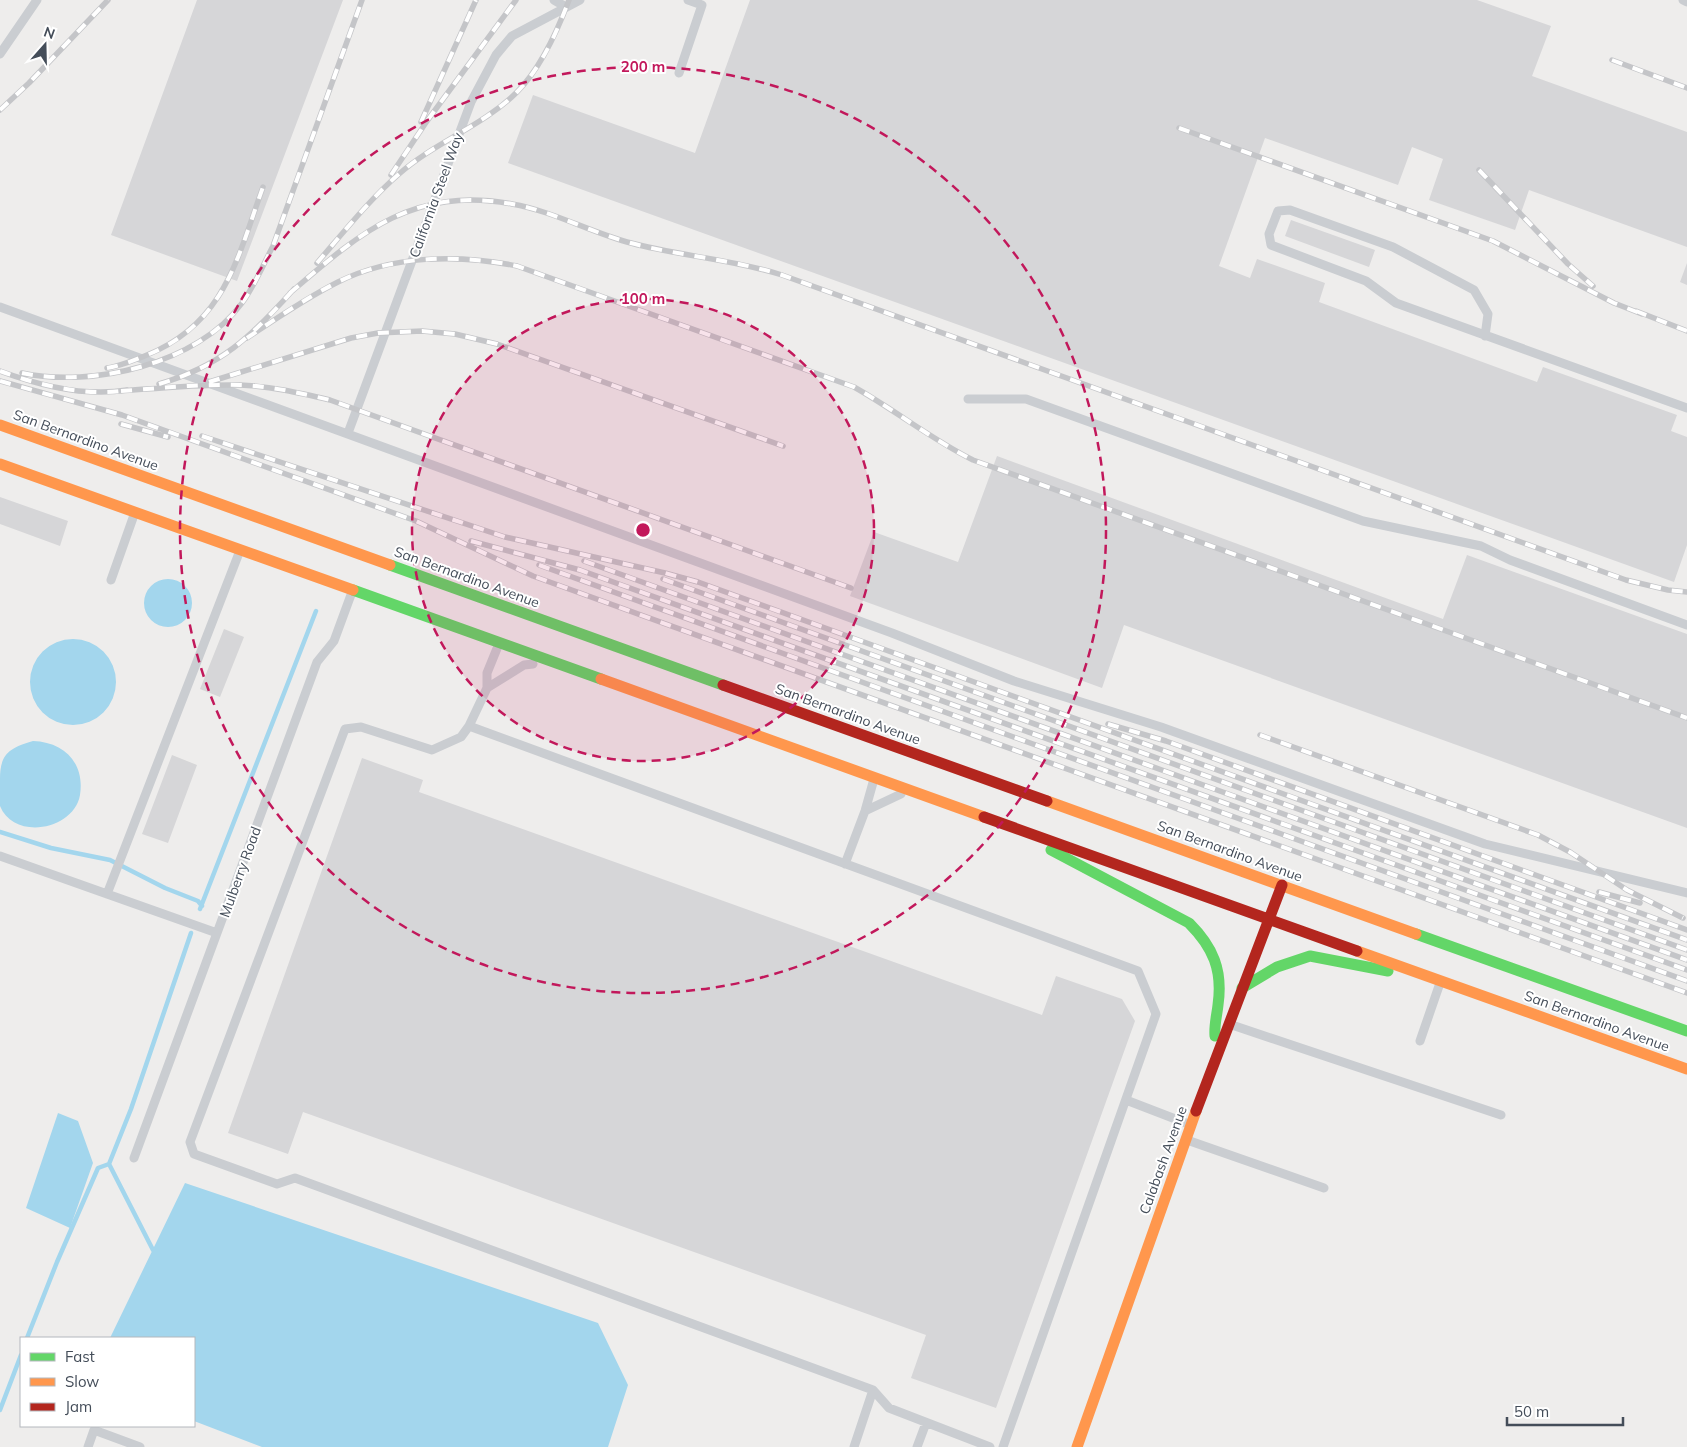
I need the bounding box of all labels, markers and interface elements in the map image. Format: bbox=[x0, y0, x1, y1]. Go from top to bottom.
north arrow bbox=[20, 20, 70, 70]
text: N bbox=[41, 23, 57, 43]
text: 200 m bbox=[621, 57, 665, 76]
street label: California Steel Way bbox=[405, 129, 467, 260]
text: 100 m bbox=[621, 289, 665, 308]
street label: San Bernardino Avenue bbox=[11, 405, 161, 475]
centre of rings bbox=[634, 521, 652, 539]
street label: San Bernardino Avenue bbox=[392, 542, 542, 612]
street label: San Bernardino Avenue bbox=[773, 679, 923, 749]
street label: San Bernardino Avenue bbox=[1155, 816, 1305, 886]
street label: Mulberry Road bbox=[215, 824, 265, 920]
street label: San Bernardino Avenue bbox=[1522, 986, 1672, 1056]
street label: Calabash Avenue bbox=[1135, 1103, 1191, 1217]
legend bbox=[20, 1337, 195, 1427]
text: Fast bbox=[65, 1347, 95, 1366]
text: Slow bbox=[65, 1372, 99, 1391]
scale bar bbox=[1507, 1394, 1623, 1426]
text: Jam bbox=[65, 1397, 92, 1416]
text: 50 m bbox=[1514, 1402, 1549, 1421]

